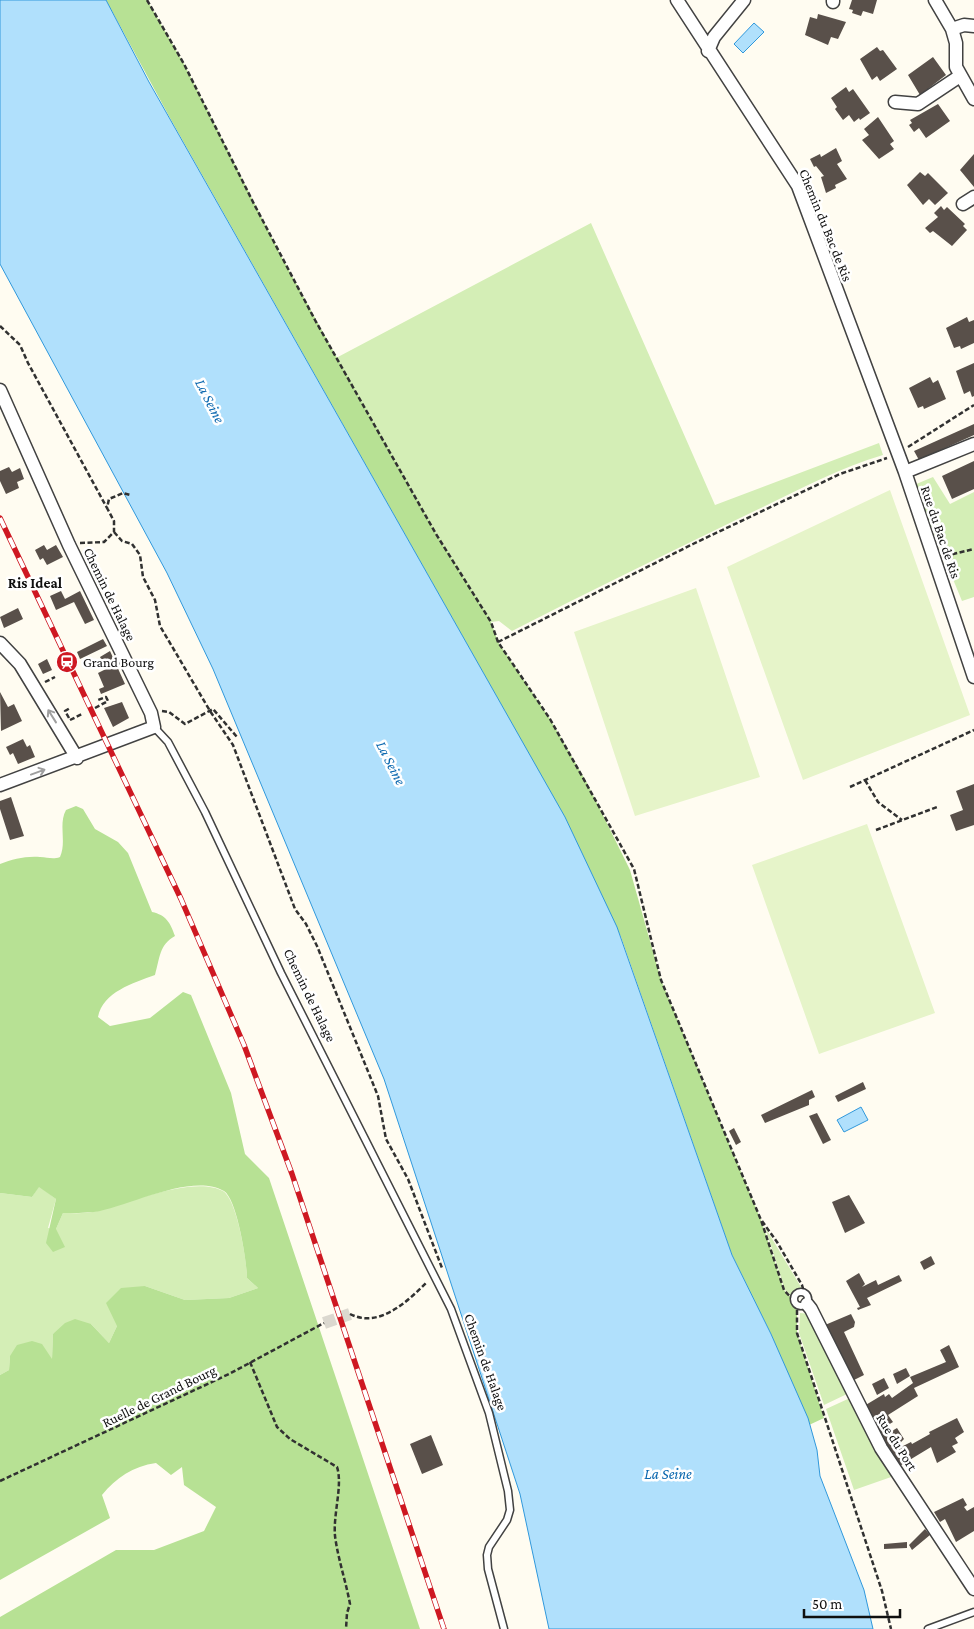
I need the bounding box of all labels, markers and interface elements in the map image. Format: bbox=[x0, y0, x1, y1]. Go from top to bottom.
street label: Chemin du Bac de Ris bbox=[796, 166, 856, 284]
water label: La Seine bbox=[192, 376, 228, 426]
street label: Rue du Bac de Ris bbox=[918, 484, 964, 580]
street label: Chemin de Halage bbox=[80, 545, 140, 643]
district label: Ris Ideal bbox=[8, 575, 63, 591]
station icon: Grand Bourg bbox=[55, 650, 79, 674]
place label: Grand Bourg bbox=[83, 654, 154, 670]
one-way arrow bbox=[47, 709, 57, 723]
water label: La Seine bbox=[373, 738, 409, 788]
one-way arrow bbox=[30, 766, 46, 776]
street label: Chemin de Halage bbox=[280, 946, 340, 1044]
street label: Chemin de Halage bbox=[461, 1311, 511, 1413]
street label: Ruelle de Grand Bourg bbox=[100, 1361, 219, 1430]
street label: Rue du Port bbox=[873, 1410, 921, 1474]
water label: La Seine bbox=[644, 1466, 692, 1482]
scale bar bbox=[804, 1586, 900, 1618]
text: 50 m bbox=[812, 1596, 842, 1612]

